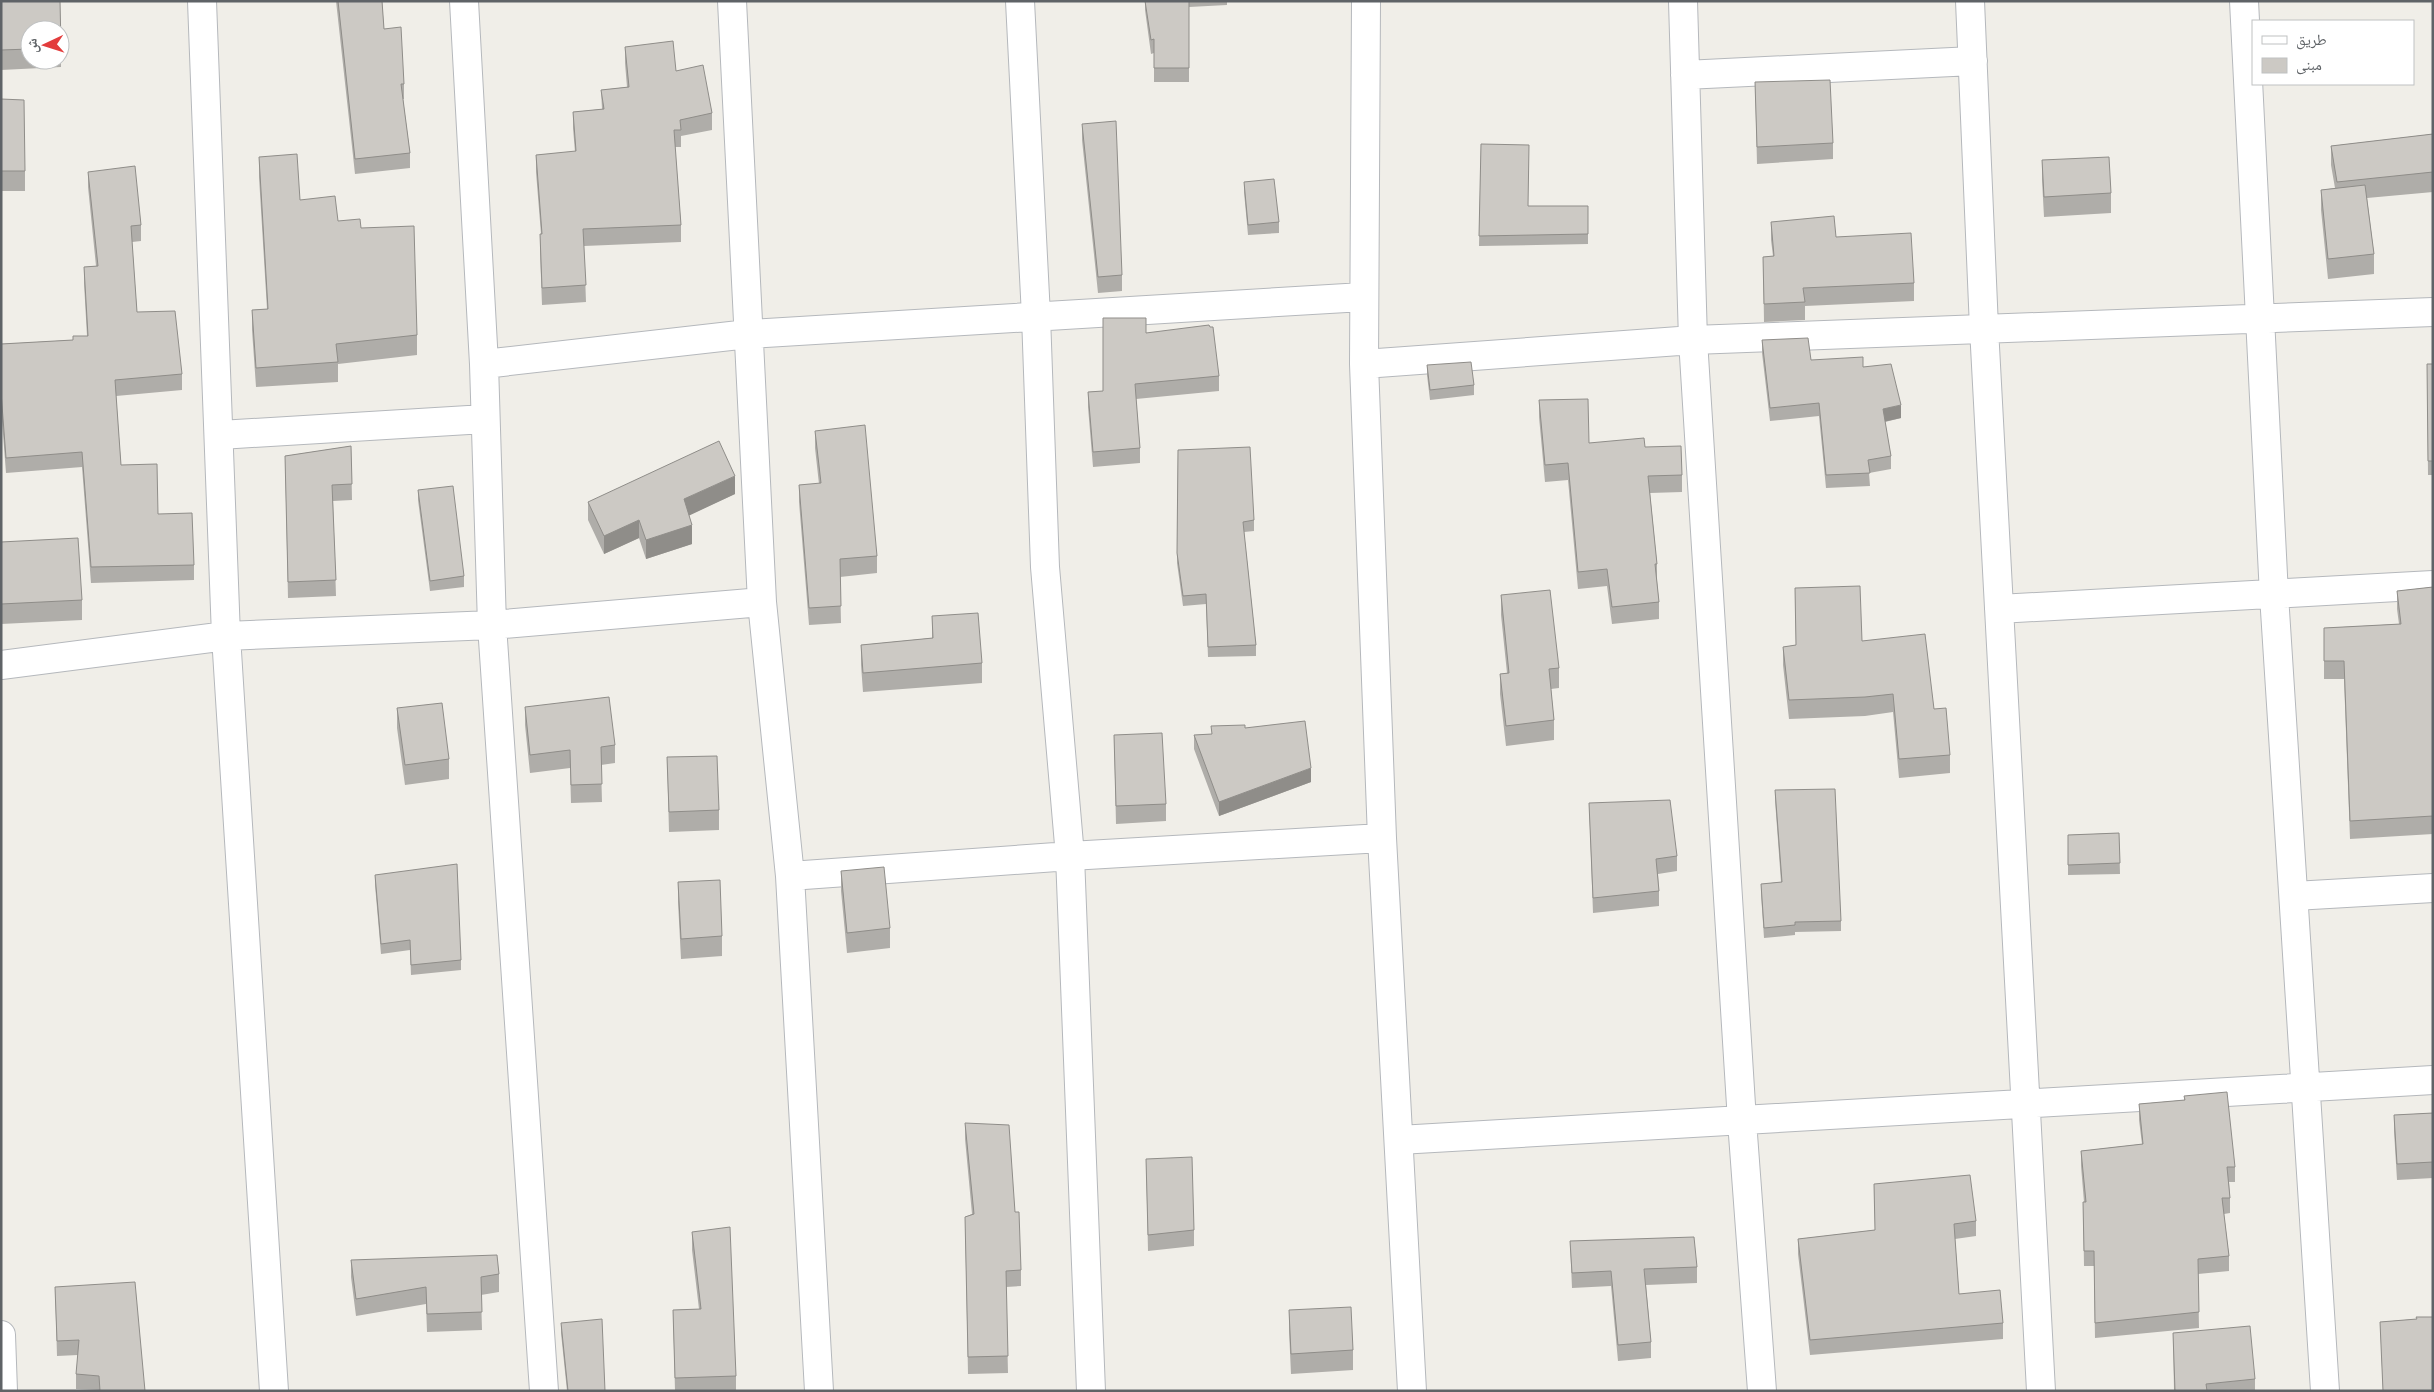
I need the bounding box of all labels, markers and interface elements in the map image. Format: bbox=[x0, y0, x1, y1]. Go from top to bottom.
north arrow bbox=[20, 20, 70, 70]
legend bbox=[2252, 20, 2414, 85]
text: طريق bbox=[2296, 31, 2327, 50]
text: ش bbox=[24, 38, 42, 54]
text: مبنى bbox=[2296, 56, 2322, 75]

